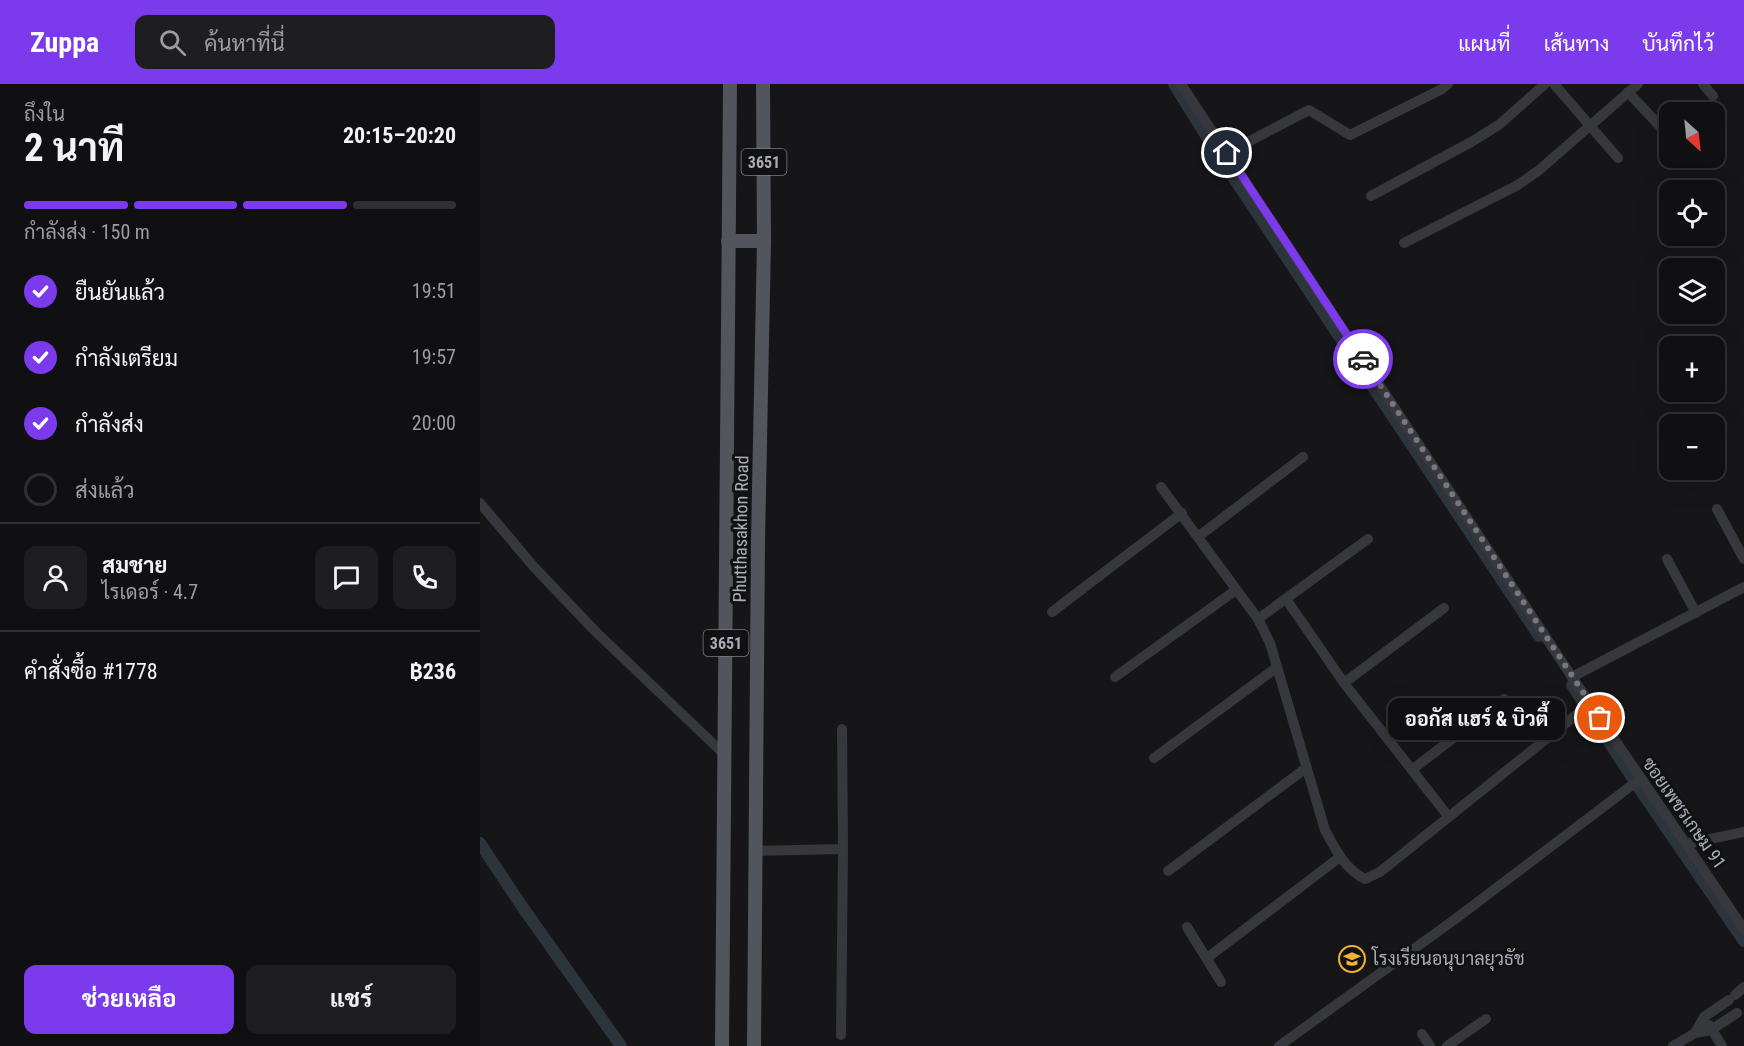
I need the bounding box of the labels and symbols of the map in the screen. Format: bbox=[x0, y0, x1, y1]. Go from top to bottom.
north arrow bbox=[1659, 102, 1725, 168]
pin bbox=[1201, 127, 1252, 178]
road number: 3651 bbox=[742, 149, 786, 175]
courier bbox=[1333, 329, 1393, 389]
street label: Phutthasakhon Road bbox=[729, 455, 752, 603]
road number: 3651 bbox=[704, 630, 748, 656]
pin bbox=[1574, 692, 1625, 743]
callout: ออกัส แฮร์ & บิวตี้ bbox=[1387, 697, 1564, 739]
street label: ซอยเพชรเกษม 91 bbox=[1638, 753, 1731, 872]
school or university icon: โรงเรียนอนุบาลยุวธัช bbox=[1337, 944, 1367, 974]
place label: โรงเรียนอนุบาลยุวธัช bbox=[1371, 946, 1525, 971]

